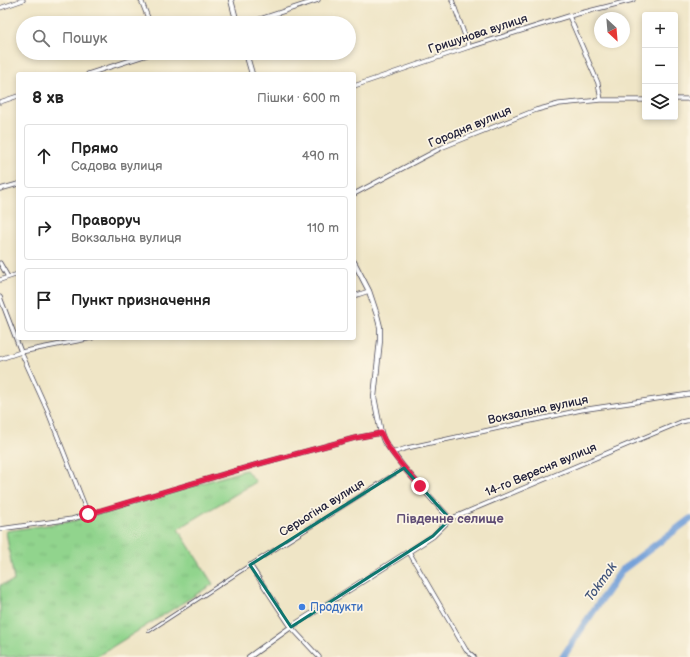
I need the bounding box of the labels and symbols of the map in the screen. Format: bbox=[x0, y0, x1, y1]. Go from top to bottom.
street label: Гришунова вулиця bbox=[426, 11, 530, 57]
north arrow bbox=[594, 12, 630, 48]
street label: Городня вулиця bbox=[426, 103, 514, 151]
street label: Вокзальна вулиця bbox=[487, 392, 590, 428]
street label: 14-го Вересня вулиця bbox=[483, 440, 599, 500]
street label: Серьогіна вулиця bbox=[277, 476, 368, 540]
route end bbox=[411, 477, 429, 495]
route start bbox=[79, 505, 97, 523]
district label: Південне селище bbox=[396, 511, 504, 527]
water label: Tokmak bbox=[581, 559, 621, 605]
place label: Продукти bbox=[310, 600, 363, 615]
marker: Продукти bbox=[297, 602, 307, 612]

